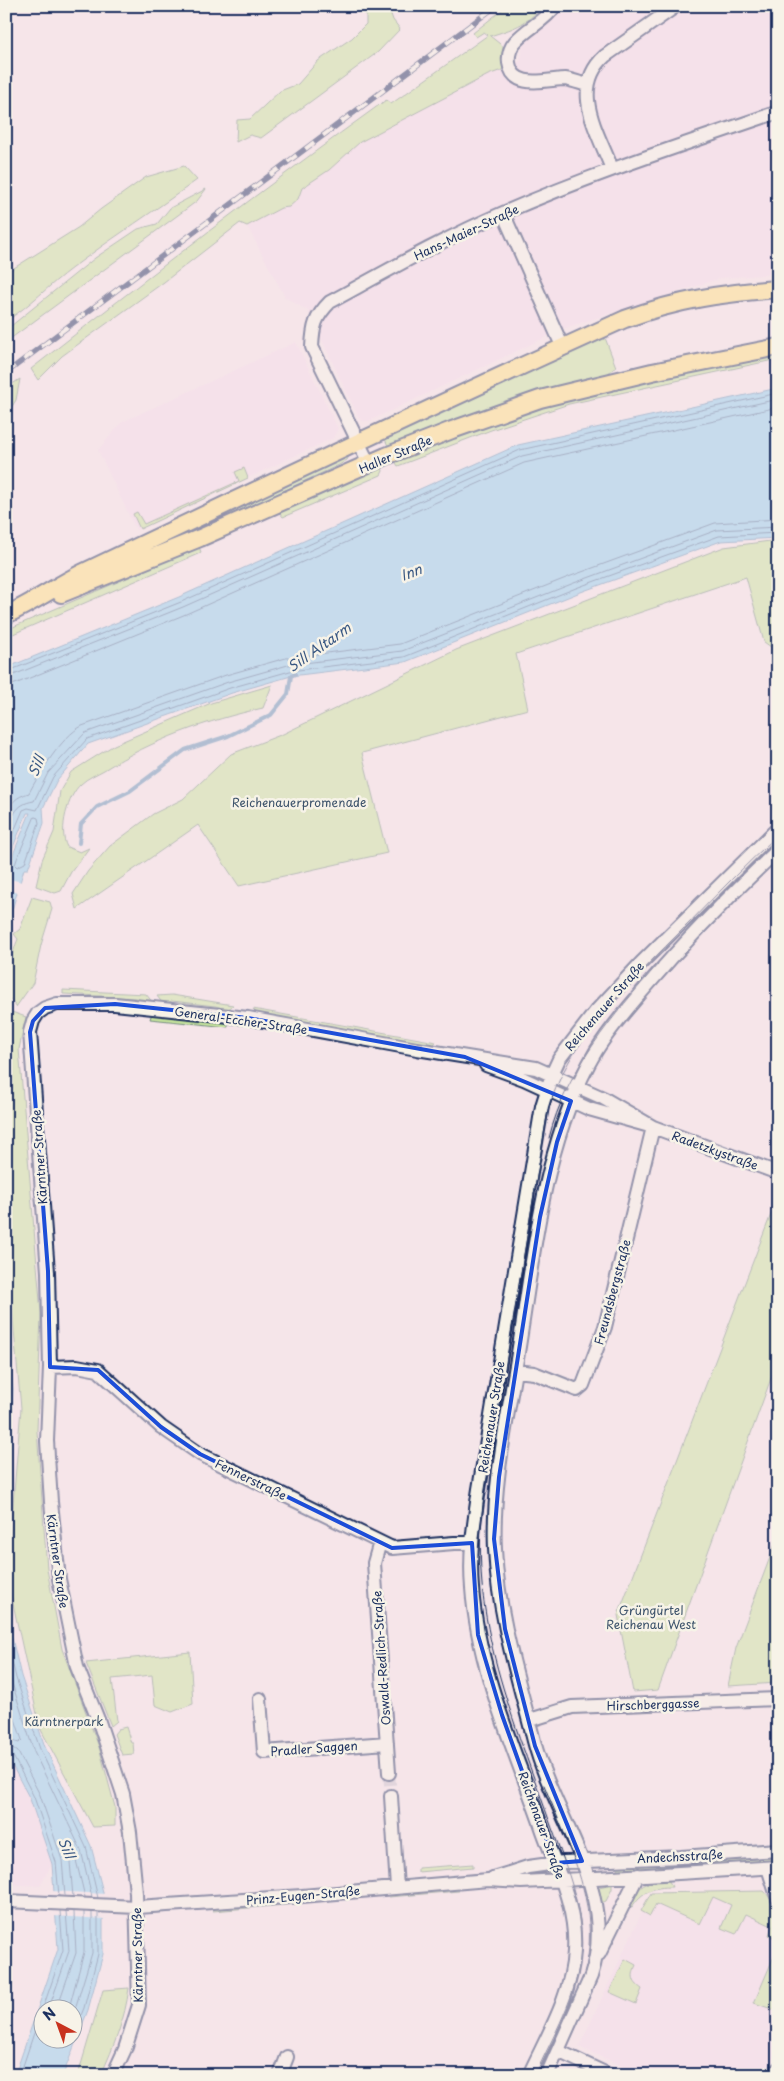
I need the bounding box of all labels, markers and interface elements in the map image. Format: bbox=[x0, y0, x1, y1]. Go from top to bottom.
street label: Hans-Maier-Straße bbox=[410, 200, 522, 264]
street label: Haller Straße bbox=[356, 431, 434, 477]
water label: Inn bbox=[397, 558, 425, 586]
water label: Sill Altarm bbox=[283, 617, 355, 677]
water label: Sill bbox=[22, 750, 50, 779]
park label: Reichenauerpromenade bbox=[232, 793, 366, 811]
street label: Reichenauer Straße bbox=[560, 957, 648, 1055]
street label: General-Eccher-Straße bbox=[173, 1002, 309, 1038]
street label: Kärntner Straße bbox=[27, 1109, 51, 1205]
street label: Radetzkystraße bbox=[669, 1126, 761, 1174]
street label: Freundsbergstraße bbox=[589, 1237, 635, 1347]
street label: Reichenauer Straße bbox=[473, 1360, 509, 1474]
street label: Fennerstraße bbox=[212, 1454, 290, 1504]
street label: Kärntner Straße bbox=[42, 1513, 74, 1609]
street label: Oswald-Redlich-Straße bbox=[367, 1590, 395, 1726]
park label: Grüngürtel Reichenau West bbox=[606, 1601, 696, 1633]
street label: Hirschberggasse bbox=[606, 1693, 700, 1715]
park label: Kärntnerpark bbox=[24, 1712, 104, 1730]
street label: Pradler Saggen bbox=[270, 1736, 358, 1760]
street label: Reichenauer Straße bbox=[514, 1769, 570, 1881]
water label: Sill bbox=[53, 1835, 81, 1864]
street label: Andechsstraße bbox=[637, 1845, 723, 1867]
street label: Prinz-Eugen-Straße bbox=[245, 1881, 361, 1909]
street label: Kärntner Straße bbox=[127, 1907, 147, 2003]
north arrow bbox=[32, 1998, 82, 2048]
text: N bbox=[38, 2002, 60, 2025]

